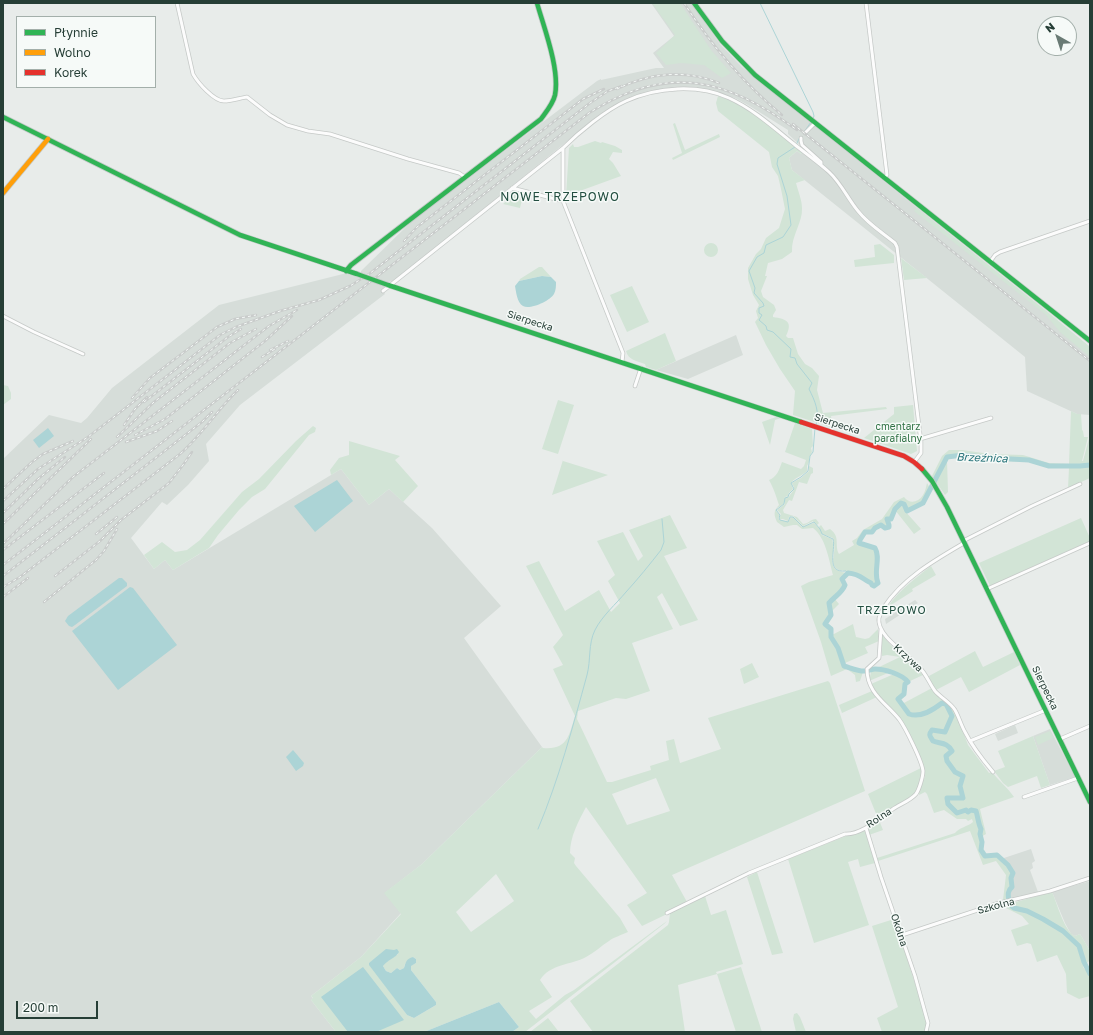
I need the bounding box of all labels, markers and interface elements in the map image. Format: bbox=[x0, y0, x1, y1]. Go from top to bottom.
legend bbox=[16, 16, 156, 88]
north arrow bbox=[1037, 16, 1077, 56]
text: N bbox=[1042, 19, 1057, 35]
text: Płynnie bbox=[54, 25, 98, 40]
text: Wolno bbox=[54, 45, 91, 60]
text: Korek bbox=[54, 65, 88, 80]
district label: NOWE TRZEPOWO bbox=[500, 190, 620, 204]
street label: Sierpecka bbox=[506, 308, 554, 334]
street label: Sierpecka bbox=[813, 411, 861, 437]
park label: cmentarz parafialny bbox=[874, 421, 922, 444]
water label: Brzeźnica bbox=[956, 451, 1008, 465]
district label: TRZEPOWO bbox=[857, 604, 927, 618]
street label: Krzywa bbox=[891, 642, 925, 674]
street label: Sierpecka bbox=[1029, 664, 1061, 712]
street label: Rolna bbox=[864, 805, 894, 831]
street label: Szkolna bbox=[976, 895, 1016, 917]
street label: Okólna bbox=[888, 912, 910, 948]
scale bar bbox=[18, 993, 100, 1019]
text: 200 m bbox=[23, 1000, 58, 1015]

